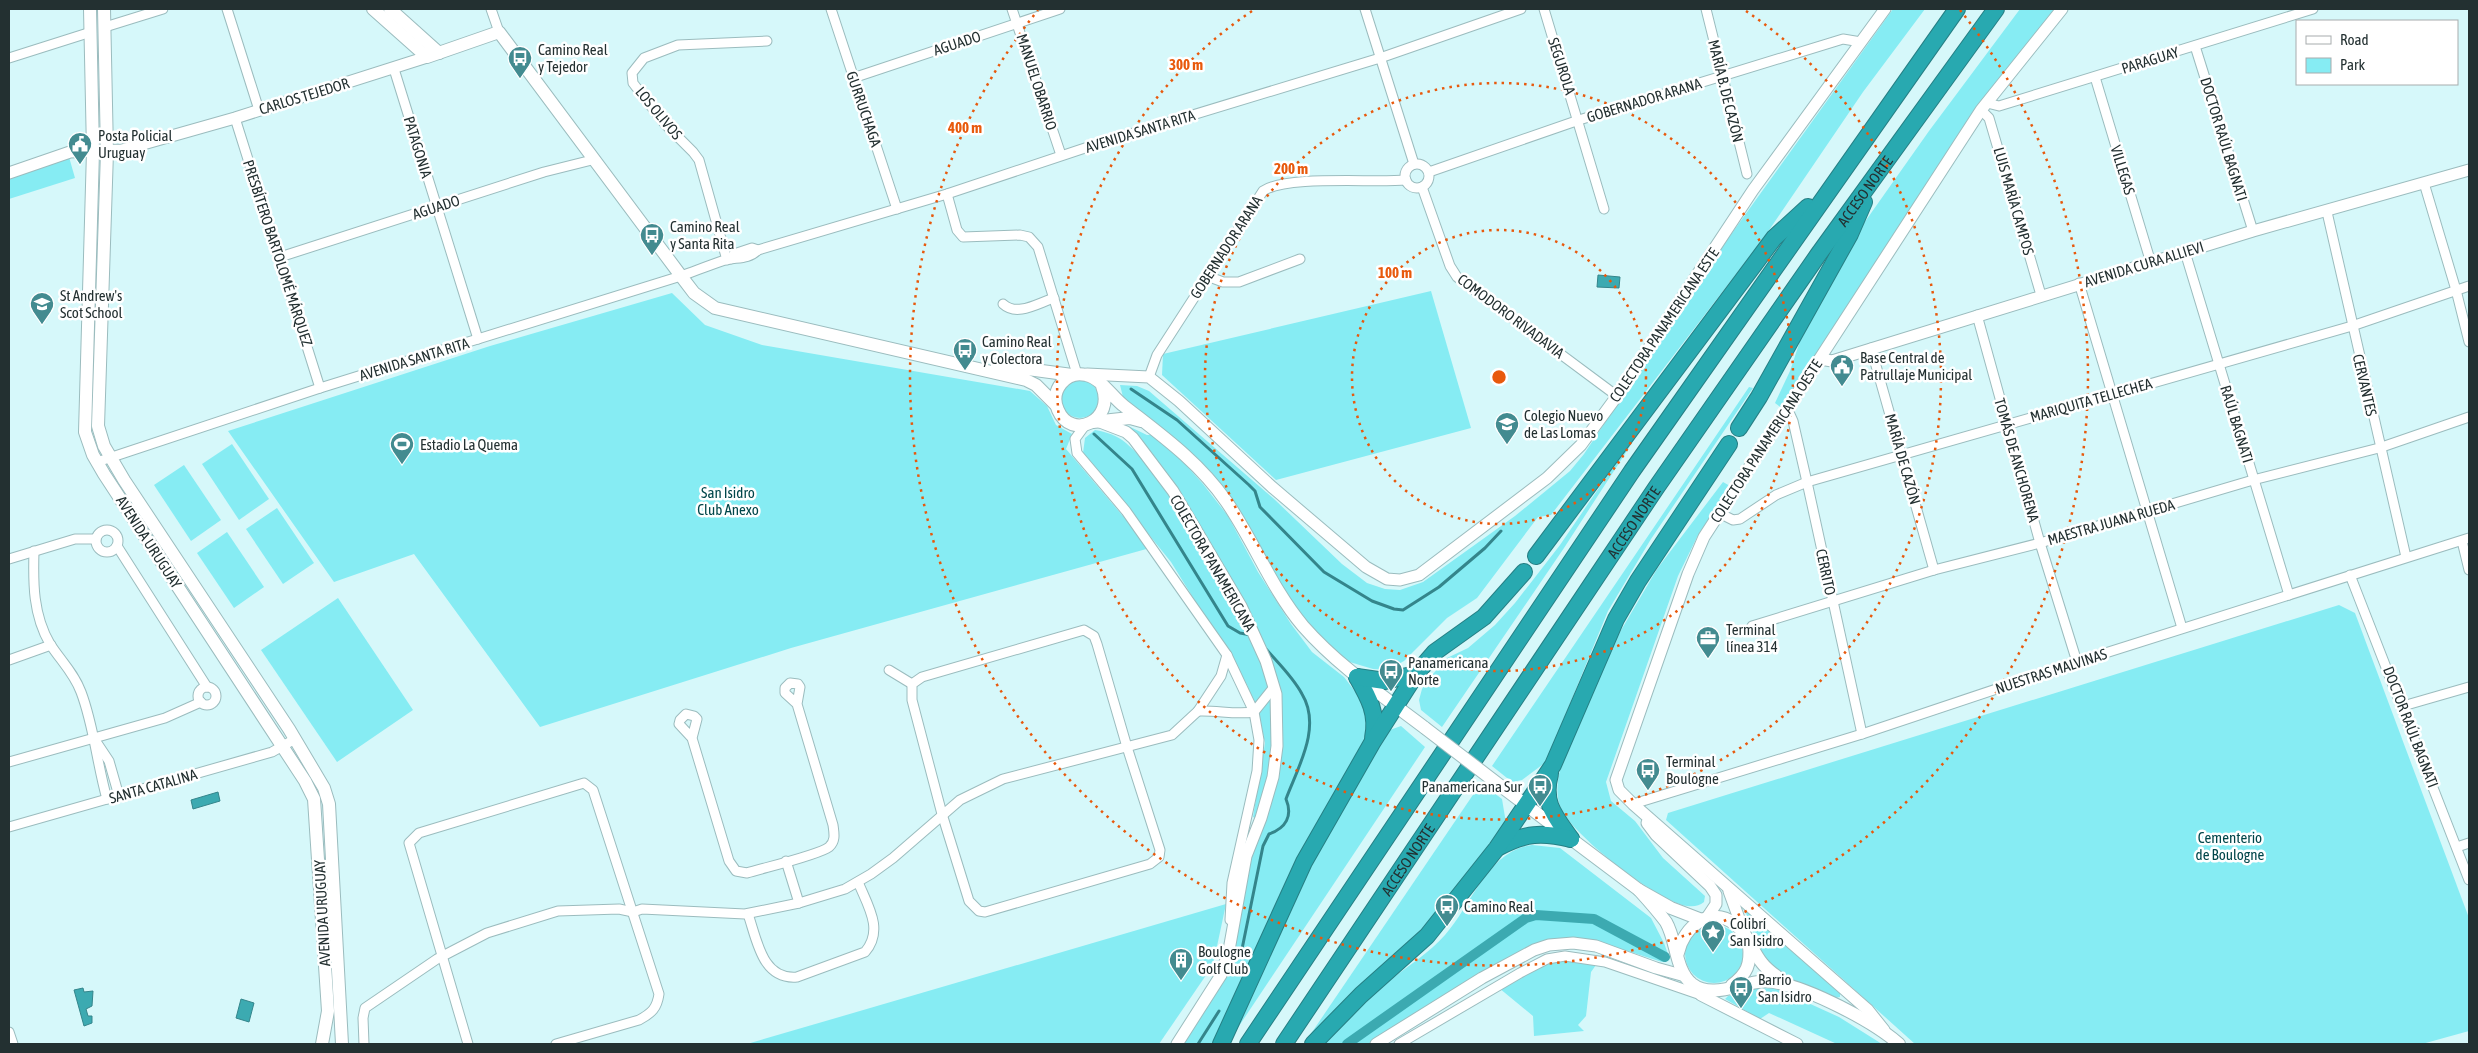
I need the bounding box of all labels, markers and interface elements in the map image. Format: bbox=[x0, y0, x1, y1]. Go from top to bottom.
legend bbox=[2296, 20, 2458, 85]
street label: AGUADO bbox=[931, 27, 983, 59]
text: Road bbox=[2340, 31, 2369, 48]
street label: MANUEL OBARRIO bbox=[1013, 32, 1061, 132]
street label: SEGUROLA bbox=[1545, 35, 1579, 97]
street label: MARÍA B. DE CAZÓN bbox=[1705, 38, 1747, 144]
place label: Camino Real y Tejedor bbox=[538, 41, 608, 75]
street label: PARAGUAY bbox=[2119, 43, 2181, 77]
bus stop icon: Camino Real y Tejedor bbox=[507, 45, 533, 79]
text: 300 m bbox=[1169, 56, 1203, 73]
text: Park bbox=[2340, 56, 2365, 73]
street label: GURRUCHAGA bbox=[843, 69, 885, 150]
street label: CARLOS TEJEDOR bbox=[257, 74, 351, 118]
street label: GOBERNADOR ARANA bbox=[1585, 74, 1704, 126]
street label: DOCTOR RAÚL BAGNATI bbox=[2197, 75, 2251, 203]
street label: LOS OLIVOS bbox=[632, 83, 686, 143]
street label: AVENIDA SANTA RITA bbox=[1083, 106, 1198, 156]
street label: PATAGONIA bbox=[401, 114, 436, 180]
text: 400 m bbox=[947, 119, 982, 136]
place label: Posta Policial Uruguay bbox=[98, 127, 173, 161]
public building icon: Posta Policial Uruguay bbox=[67, 131, 93, 165]
street label: VILLEGAS bbox=[2107, 143, 2139, 197]
street label: LUIS MARÍA CAMPOS bbox=[1990, 145, 2038, 257]
street label: ACCESO NORTE bbox=[1833, 152, 1896, 229]
street label: PRESBÍTERO BARTOLOMÉ MÁRQUEZ bbox=[240, 158, 316, 349]
text: 200 m bbox=[1274, 160, 1308, 177]
street label: AGUADO bbox=[410, 191, 462, 223]
street label: GOBERNADOR ARANA bbox=[1186, 192, 1266, 302]
place label: Camino Real y Santa Rita bbox=[670, 218, 740, 252]
bus stop icon: Camino Real y Santa Rita bbox=[639, 222, 665, 256]
street label: AVENIDA CURA ALLIEVI bbox=[2082, 238, 2206, 290]
street label: COLECTORA PANAMERICANA ESTE bbox=[1606, 244, 1722, 405]
text: 100 m bbox=[1378, 264, 1412, 281]
street label: COMODORO RIVADAVIA bbox=[1454, 270, 1568, 362]
place label: St Andrew's Scot School bbox=[60, 287, 123, 321]
school or university icon: St Andrew's Scot School bbox=[29, 291, 55, 325]
place label: Camino Real y Colectora bbox=[982, 333, 1052, 367]
street label: AVENIDA SANTA RITA bbox=[357, 334, 472, 384]
bus stop icon: Camino Real y Colectora bbox=[952, 337, 978, 371]
place label: Base Central de Patrullaje Municipal bbox=[1860, 349, 1972, 383]
street label: CERVANTES bbox=[2350, 352, 2380, 418]
public building icon: Base Central de Patrullaje Municipal bbox=[1829, 353, 1855, 387]
street label: COLECTORA PANAMERICANA OESTE bbox=[1707, 356, 1825, 526]
centre of rings bbox=[1490, 368, 1508, 386]
street label: MARIQUITA TELLECHEA bbox=[2028, 374, 2154, 425]
street label: RAÚL BAGNATI bbox=[2217, 383, 2257, 465]
street label: TOMÁS DE ANCHORENA bbox=[1991, 396, 2043, 525]
place label: Colegio Nuevo de Las Lomas bbox=[1524, 407, 1603, 441]
school or university icon: Colegio Nuevo de Las Lomas bbox=[1494, 411, 1520, 445]
street label: MARÍA DE CAZÓN bbox=[1882, 412, 1924, 506]
sports icon: Estadio La Quema bbox=[389, 431, 415, 465]
place label: Estadio La Quema bbox=[420, 436, 518, 453]
street label: ACCESO NORTE bbox=[1603, 483, 1663, 561]
park label: San Isidro Club Anexo bbox=[697, 484, 759, 518]
street label: COLECTORA PANAMERICANA bbox=[1167, 492, 1259, 635]
street label: AVENIDA URUGUAY bbox=[113, 493, 185, 592]
street label: MAESTRA JUANA RUEDA bbox=[2046, 496, 2177, 548]
street label: CERRITO bbox=[1813, 547, 1839, 597]
place label: Terminal línea 314 bbox=[1726, 621, 1778, 655]
office icon: Terminal línea 314 bbox=[1695, 625, 1721, 659]
street label: NUESTRAS MALVINAS bbox=[1993, 645, 2109, 697]
place label: Panamericana Norte bbox=[1408, 654, 1489, 688]
bus stop icon: Panamericana Norte bbox=[1378, 658, 1404, 692]
street label: DOCTOR RAÚL BAGNATI bbox=[2380, 664, 2442, 790]
place label: Terminal Boulogne bbox=[1666, 753, 1719, 787]
bus stop icon: Terminal Boulogne bbox=[1635, 757, 1661, 791]
street label: SANTA CATALINA bbox=[107, 765, 199, 807]
bus stop icon: Panamericana Sur bbox=[1527, 773, 1553, 807]
place label: Panamericana Sur bbox=[1421, 778, 1523, 795]
street label: ACCESO NORTE bbox=[1378, 820, 1438, 898]
park label: Cementerio de Boulogne bbox=[2196, 829, 2265, 863]
street label: AVENIDA URUGUAY bbox=[311, 859, 333, 967]
bus stop icon: Camino Real bbox=[1434, 893, 1460, 927]
place label: Camino Real bbox=[1464, 898, 1534, 915]
place label: Colibrí San Isidro bbox=[1730, 915, 1784, 949]
place icon: Colibrí San Isidro bbox=[1700, 919, 1726, 953]
place label: Boulogne Golf Club bbox=[1198, 943, 1251, 977]
building icon: Boulogne Golf Club bbox=[1168, 947, 1194, 981]
place label: Barrio San Isidro bbox=[1758, 971, 1812, 1005]
bus stop icon: Barrio San Isidro bbox=[1728, 975, 1754, 1009]

